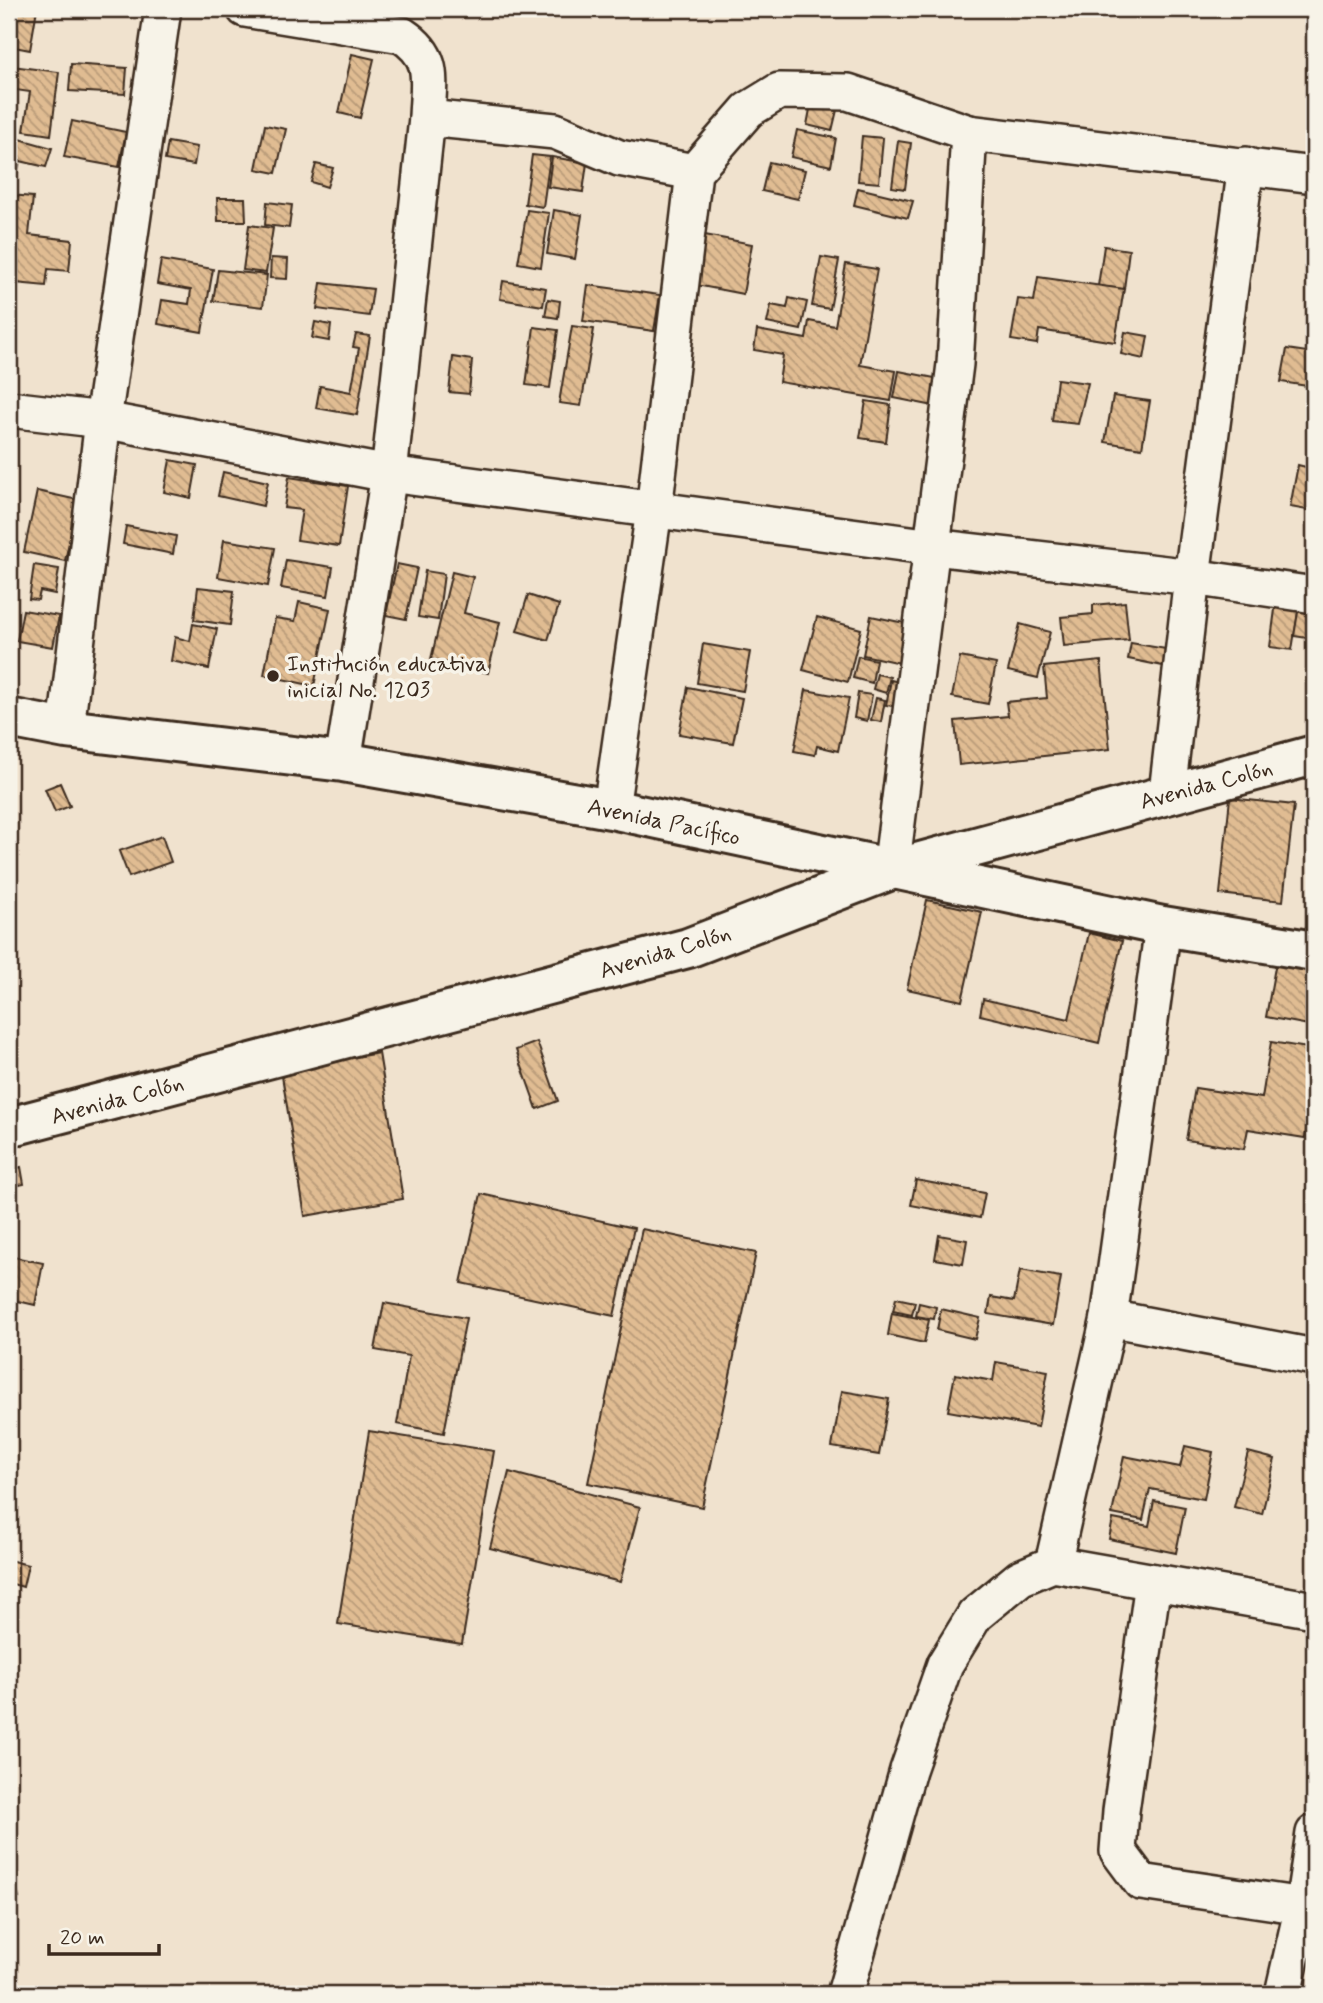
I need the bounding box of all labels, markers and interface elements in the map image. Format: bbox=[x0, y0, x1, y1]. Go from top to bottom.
place label: Institución educativa inicial No. 1203 bbox=[287, 650, 487, 706]
marker: Institución educativa inicial No. 1203 bbox=[265, 668, 281, 684]
street label: Avenida Colón bbox=[1137, 754, 1276, 818]
street label: Avenida Pacífico bbox=[585, 792, 743, 854]
street label: Avenida Colón bbox=[596, 919, 735, 987]
street label: Avenida Colón bbox=[48, 1069, 187, 1133]
scale bar bbox=[49, 1912, 159, 1956]
text: 20 m bbox=[60, 1924, 105, 1952]

